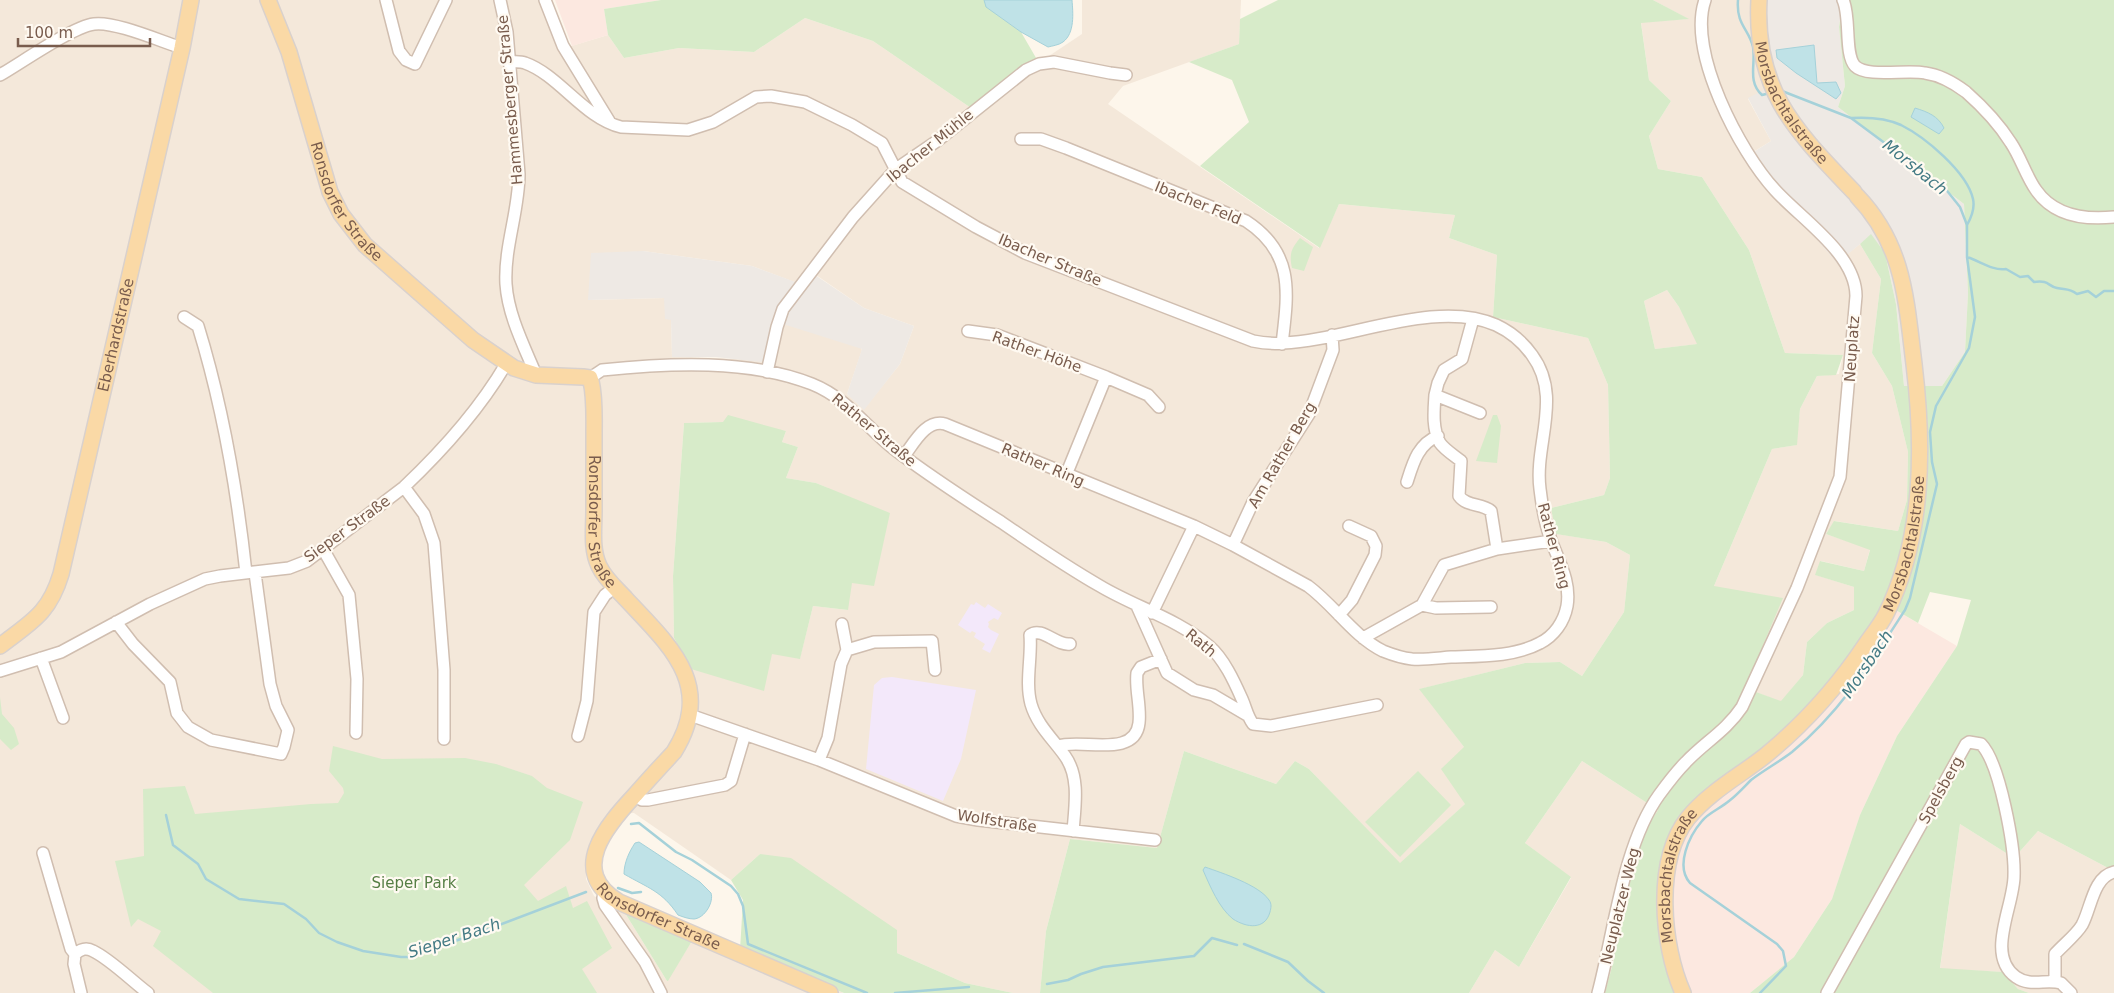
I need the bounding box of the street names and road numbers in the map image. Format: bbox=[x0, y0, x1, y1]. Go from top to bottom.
street label: Hammesberger Straße bbox=[494, 14, 526, 186]
street label: Morsbachtalstraße bbox=[1751, 40, 1832, 168]
street label: Ibacher Mühle bbox=[883, 106, 977, 186]
street label: Ronsdorfer Straße bbox=[307, 140, 386, 265]
street label: Ibacher Feld bbox=[1152, 177, 1244, 229]
street label: Ibacher Straße bbox=[996, 230, 1104, 290]
street label: Eberhardstraße bbox=[94, 276, 138, 394]
street label: Neuplatz bbox=[1841, 315, 1863, 383]
street label: Rather Höhe bbox=[990, 327, 1084, 377]
street label: Rather Straße bbox=[828, 390, 920, 470]
street label: Am Rather Berg bbox=[1244, 399, 1320, 511]
street label: Rather Ring bbox=[999, 439, 1087, 491]
street label: Ronsdorfer Straße bbox=[584, 455, 620, 592]
street label: Morsbachtalstraße bbox=[1879, 475, 1928, 615]
street label: Sieper Straße bbox=[300, 492, 394, 566]
street label: Rather Ring bbox=[1534, 501, 1574, 591]
street label: Rath bbox=[1182, 625, 1220, 661]
street label: Spelsberg bbox=[1915, 753, 1967, 827]
street label: Morsbachtalstraße bbox=[1656, 805, 1701, 944]
street label: Wolfstraße bbox=[956, 806, 1038, 836]
street label: Neuplatzer Weg bbox=[1597, 846, 1643, 966]
street label: Ronsdorfer Straße bbox=[592, 879, 723, 954]

